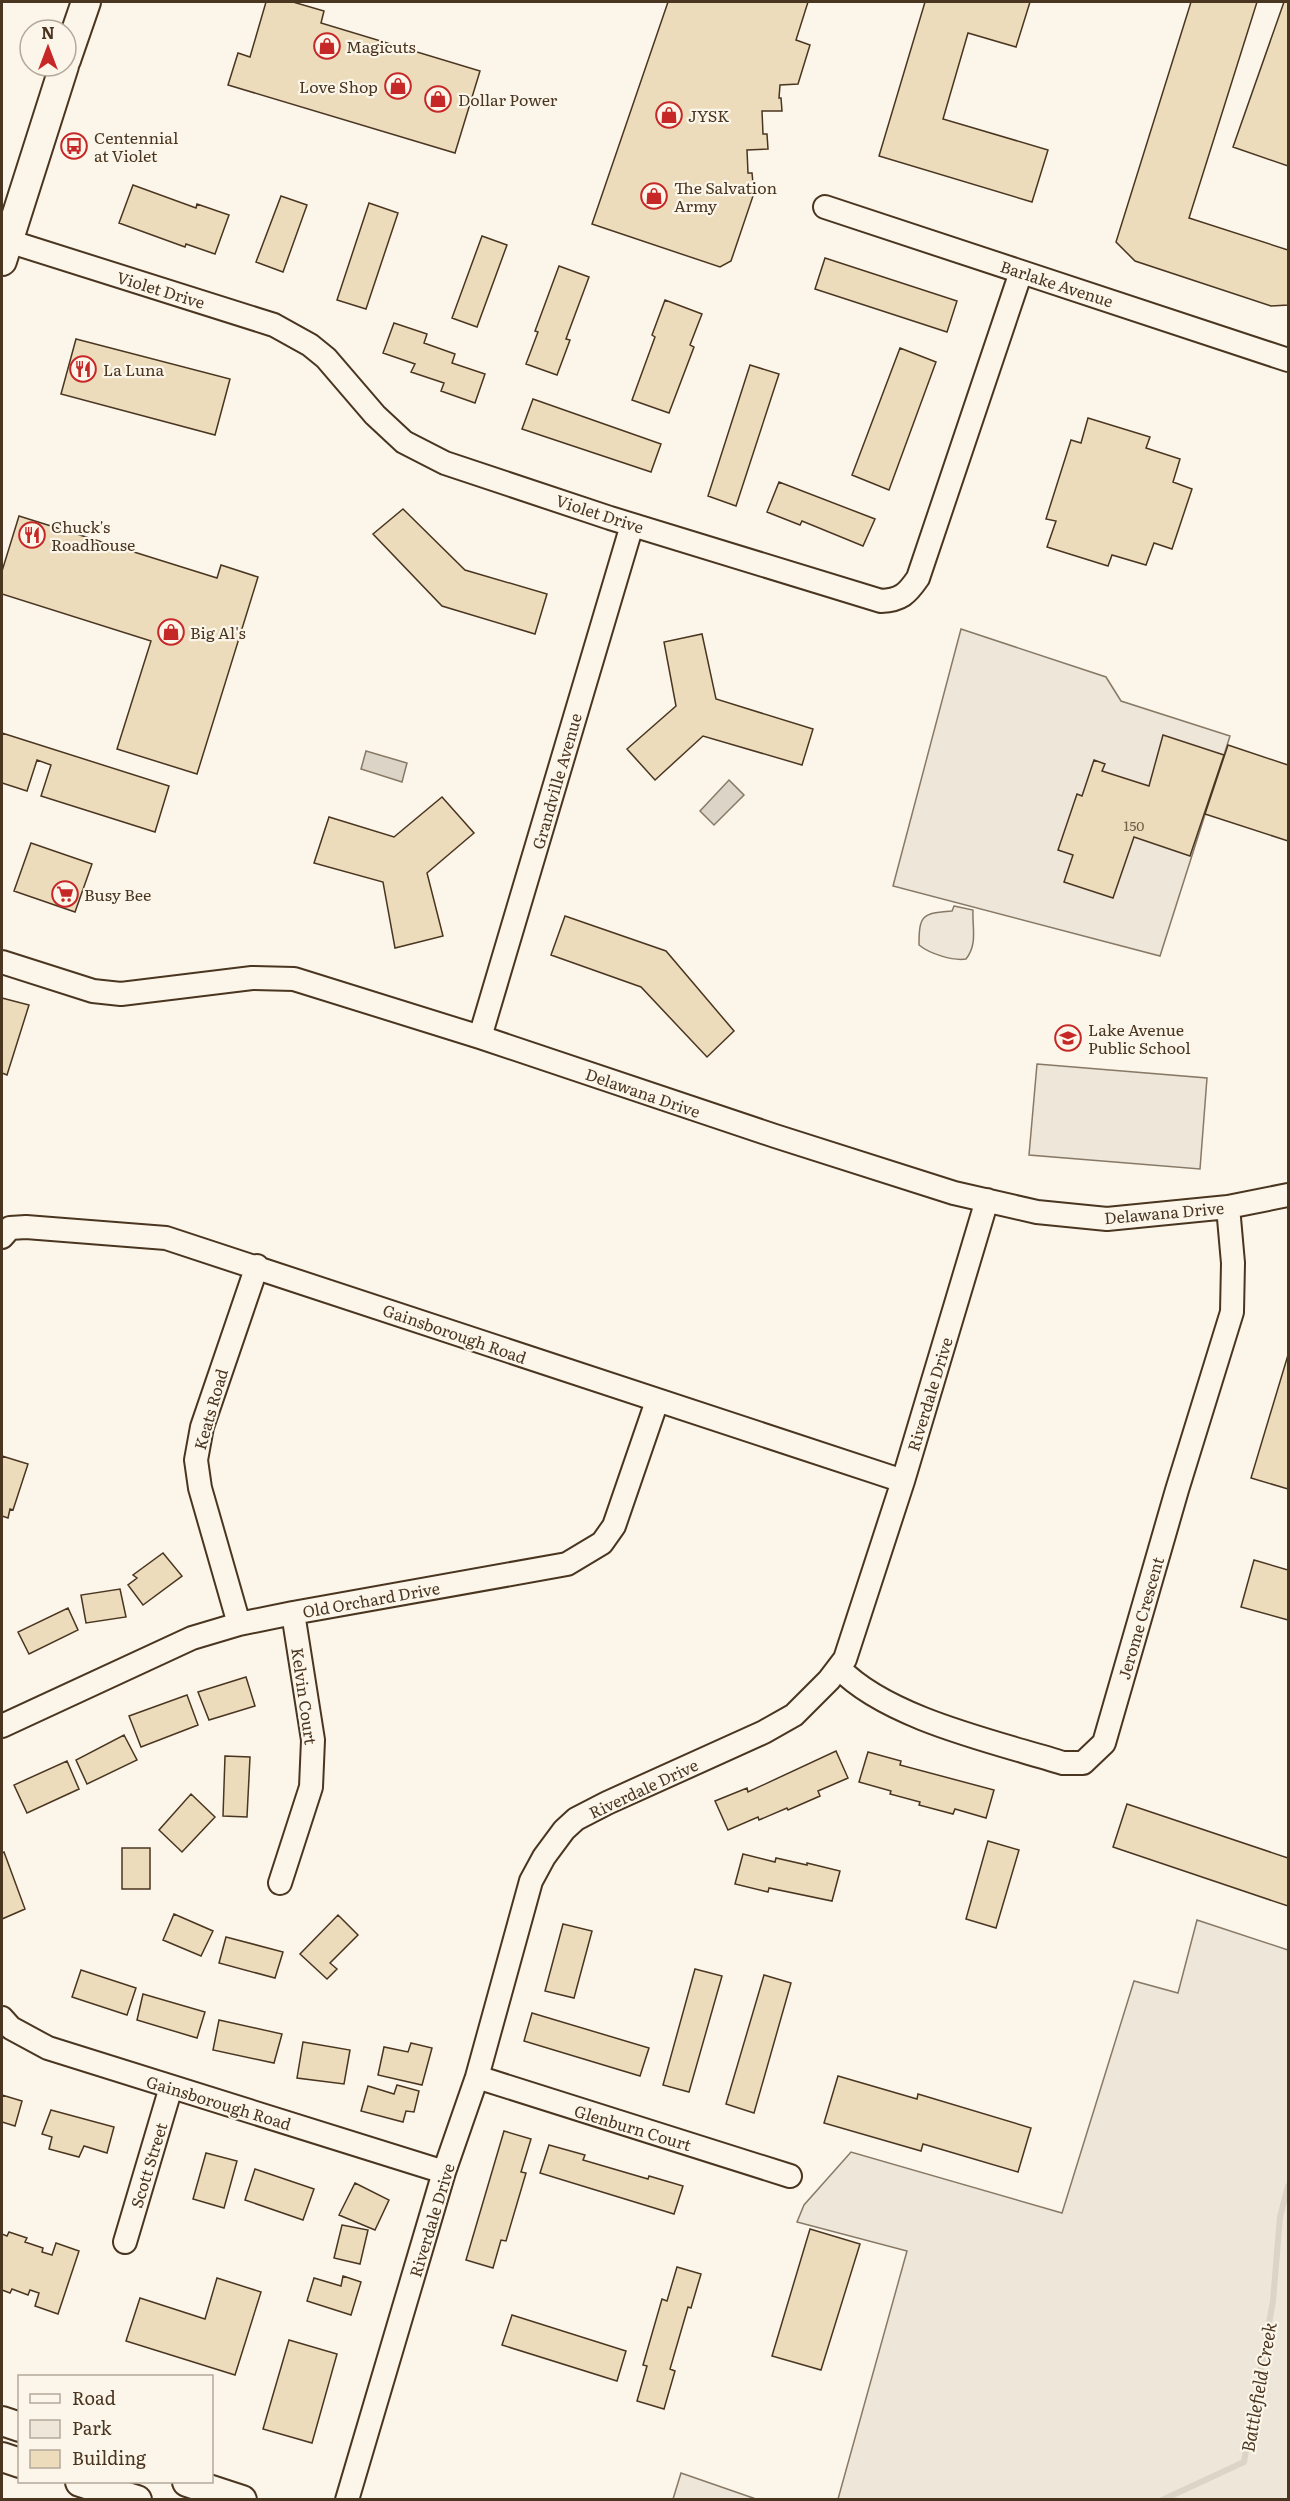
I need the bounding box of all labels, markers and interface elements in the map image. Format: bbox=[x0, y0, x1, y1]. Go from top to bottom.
north arrow bbox=[18, 18, 78, 78]
text: N bbox=[41, 20, 55, 44]
shop icon: Magicuts bbox=[312, 31, 342, 61]
place label: Magicuts bbox=[346, 34, 416, 58]
shop icon: Love Shop bbox=[383, 71, 413, 101]
place label: Love Shop bbox=[299, 74, 378, 98]
shop icon: Dollar Power bbox=[423, 84, 453, 114]
place label: Dollar Power bbox=[458, 87, 558, 111]
shop icon: JYSK bbox=[654, 100, 684, 130]
place label: JYSK bbox=[688, 103, 729, 127]
place label: Centennial at Violet bbox=[94, 125, 178, 167]
bus stop icon: Centennial at Violet bbox=[59, 131, 89, 161]
place label: The Salvation Army bbox=[674, 175, 777, 217]
shop icon: The Salvation Army bbox=[639, 181, 669, 211]
street label: Barlake Avenue bbox=[997, 253, 1117, 313]
street label: Violet Drive bbox=[114, 264, 208, 314]
restaurant icon: La Luna bbox=[68, 354, 98, 384]
place label: La Luna bbox=[103, 357, 165, 381]
street label: Violet Drive bbox=[553, 488, 647, 538]
place label: Chuck's Roadhouse bbox=[51, 514, 135, 556]
restaurant icon: Chuck's Roadhouse bbox=[17, 520, 47, 550]
shop icon: Big Al's bbox=[156, 617, 186, 647]
place label: Big Al's bbox=[190, 620, 246, 644]
street label: Grandville Avenue bbox=[525, 710, 587, 852]
house number: 150 bbox=[1124, 815, 1144, 835]
supermarket icon: Busy Bee bbox=[50, 879, 80, 909]
place label: Busy Bee bbox=[84, 882, 151, 906]
place label: Lake Avenue Public School bbox=[1088, 1017, 1191, 1059]
school or university icon: Lake Avenue Public School bbox=[1053, 1023, 1083, 1053]
street label: Delawana Drive bbox=[582, 1061, 704, 1123]
street label: Delawana Drive bbox=[1103, 1195, 1225, 1229]
street label: Gainsborough Road bbox=[380, 1297, 530, 1369]
street label: Riverdale Drive bbox=[900, 1334, 958, 1454]
street label: Keats Road bbox=[187, 1365, 233, 1452]
street label: Jerome Crescent bbox=[1111, 1553, 1169, 1682]
street label: Old Orchard Drive bbox=[300, 1575, 442, 1623]
street label: Kelvin Court bbox=[286, 1646, 324, 1747]
street label: Riverdale Drive bbox=[584, 1752, 702, 1824]
street label: Gainsborough Road bbox=[144, 2069, 295, 2136]
street label: Glenburn Court bbox=[572, 2098, 695, 2156]
street label: Scott Street bbox=[124, 2119, 173, 2211]
street label: Riverdale Drive bbox=[402, 2160, 460, 2280]
water label: Battlefield Creek bbox=[1233, 2320, 1283, 2454]
legend bbox=[18, 2375, 213, 2483]
text: Road bbox=[72, 2384, 116, 2411]
text: Park bbox=[72, 2414, 113, 2441]
text: Building bbox=[72, 2444, 147, 2471]

